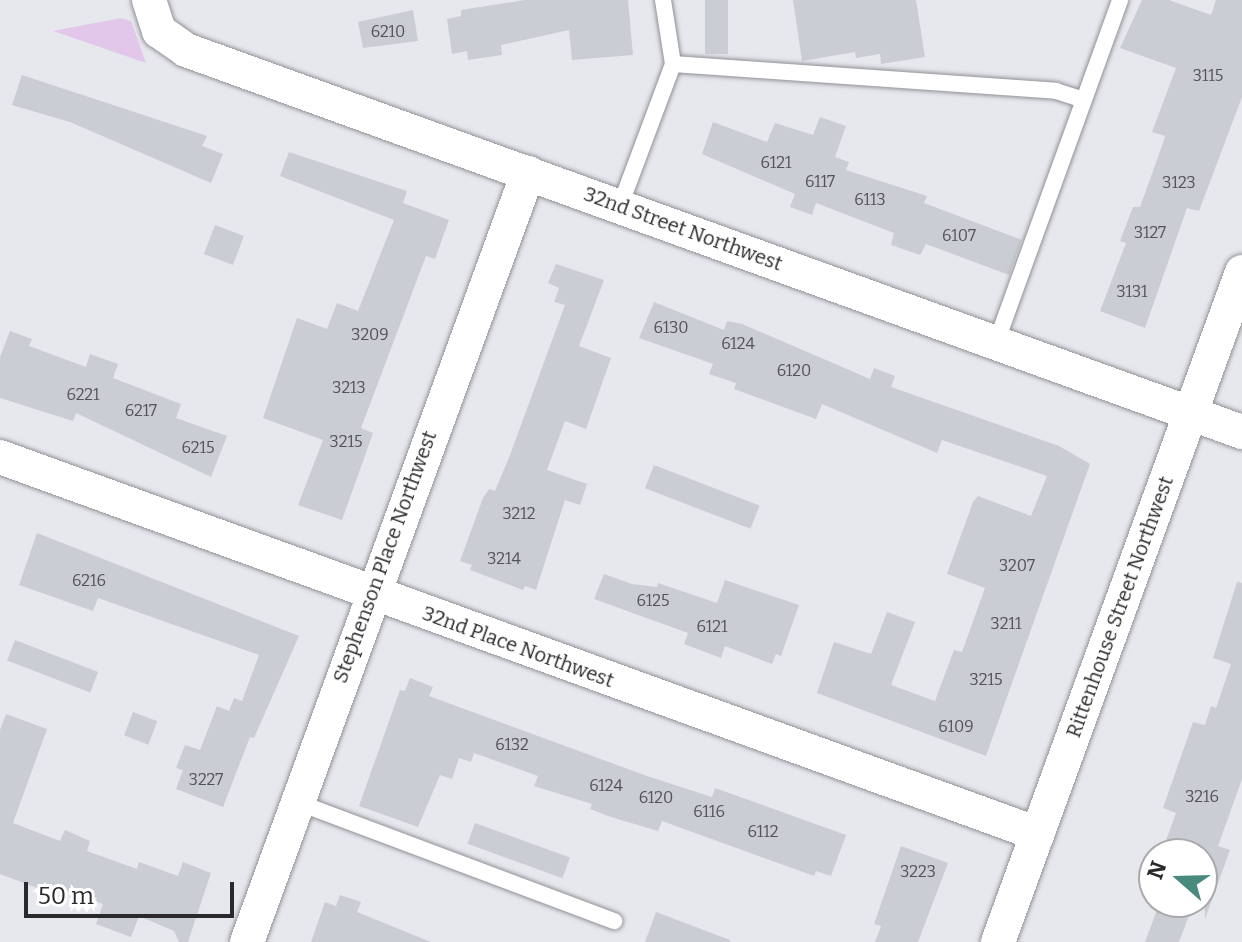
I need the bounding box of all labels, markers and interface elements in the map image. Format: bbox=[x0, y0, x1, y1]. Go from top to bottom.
house number: 6210 bbox=[371, 22, 405, 42]
house number: 3115 bbox=[1193, 66, 1223, 86]
house number: 6121 bbox=[761, 153, 791, 173]
house number: 6117 bbox=[805, 172, 835, 192]
house number: 3123 bbox=[1162, 173, 1196, 193]
street label: 32nd Street Northwest bbox=[580, 182, 786, 276]
house number: 6113 bbox=[854, 190, 886, 210]
house number: 3127 bbox=[1134, 223, 1166, 243]
house number: 6107 bbox=[942, 226, 976, 246]
house number: 3131 bbox=[1116, 282, 1148, 302]
house number: 6130 bbox=[653, 318, 689, 338]
house number: 3209 bbox=[351, 325, 389, 345]
house number: 6124 bbox=[721, 334, 755, 354]
house number: 6120 bbox=[777, 361, 811, 381]
house number: 3213 bbox=[332, 378, 366, 398]
house number: 6221 bbox=[66, 385, 100, 405]
house number: 6217 bbox=[125, 401, 157, 421]
street label: Stephenson Place Northwest bbox=[328, 428, 442, 686]
house number: 3215 bbox=[330, 432, 362, 452]
house number: 6215 bbox=[182, 438, 214, 458]
street label: Rittenhouse Street Northwest bbox=[1061, 473, 1179, 741]
house number: 3212 bbox=[502, 504, 536, 524]
house number: 3214 bbox=[487, 549, 521, 569]
house number: 3207 bbox=[999, 556, 1035, 576]
house number: 6216 bbox=[72, 571, 106, 591]
house number: 6125 bbox=[637, 591, 669, 611]
street label: 32nd Place Northwest bbox=[419, 601, 617, 693]
house number: 3211 bbox=[991, 614, 1021, 634]
house number: 6121 bbox=[697, 617, 727, 637]
house number: 3215 bbox=[970, 670, 1002, 690]
house number: 6109 bbox=[938, 717, 974, 737]
house number: 6132 bbox=[495, 735, 529, 755]
house number: 3227 bbox=[189, 770, 223, 790]
house number: 6124 bbox=[589, 776, 623, 796]
house number: 3216 bbox=[1185, 787, 1219, 807]
house number: 6120 bbox=[639, 788, 673, 808]
house number: 6116 bbox=[693, 802, 725, 822]
house number: 6112 bbox=[748, 822, 778, 842]
north arrow bbox=[1138, 838, 1218, 918]
text: N bbox=[1141, 858, 1172, 883]
house number: 3223 bbox=[900, 862, 936, 882]
scale bar bbox=[28, 866, 238, 916]
text: 50 m bbox=[38, 882, 94, 910]

